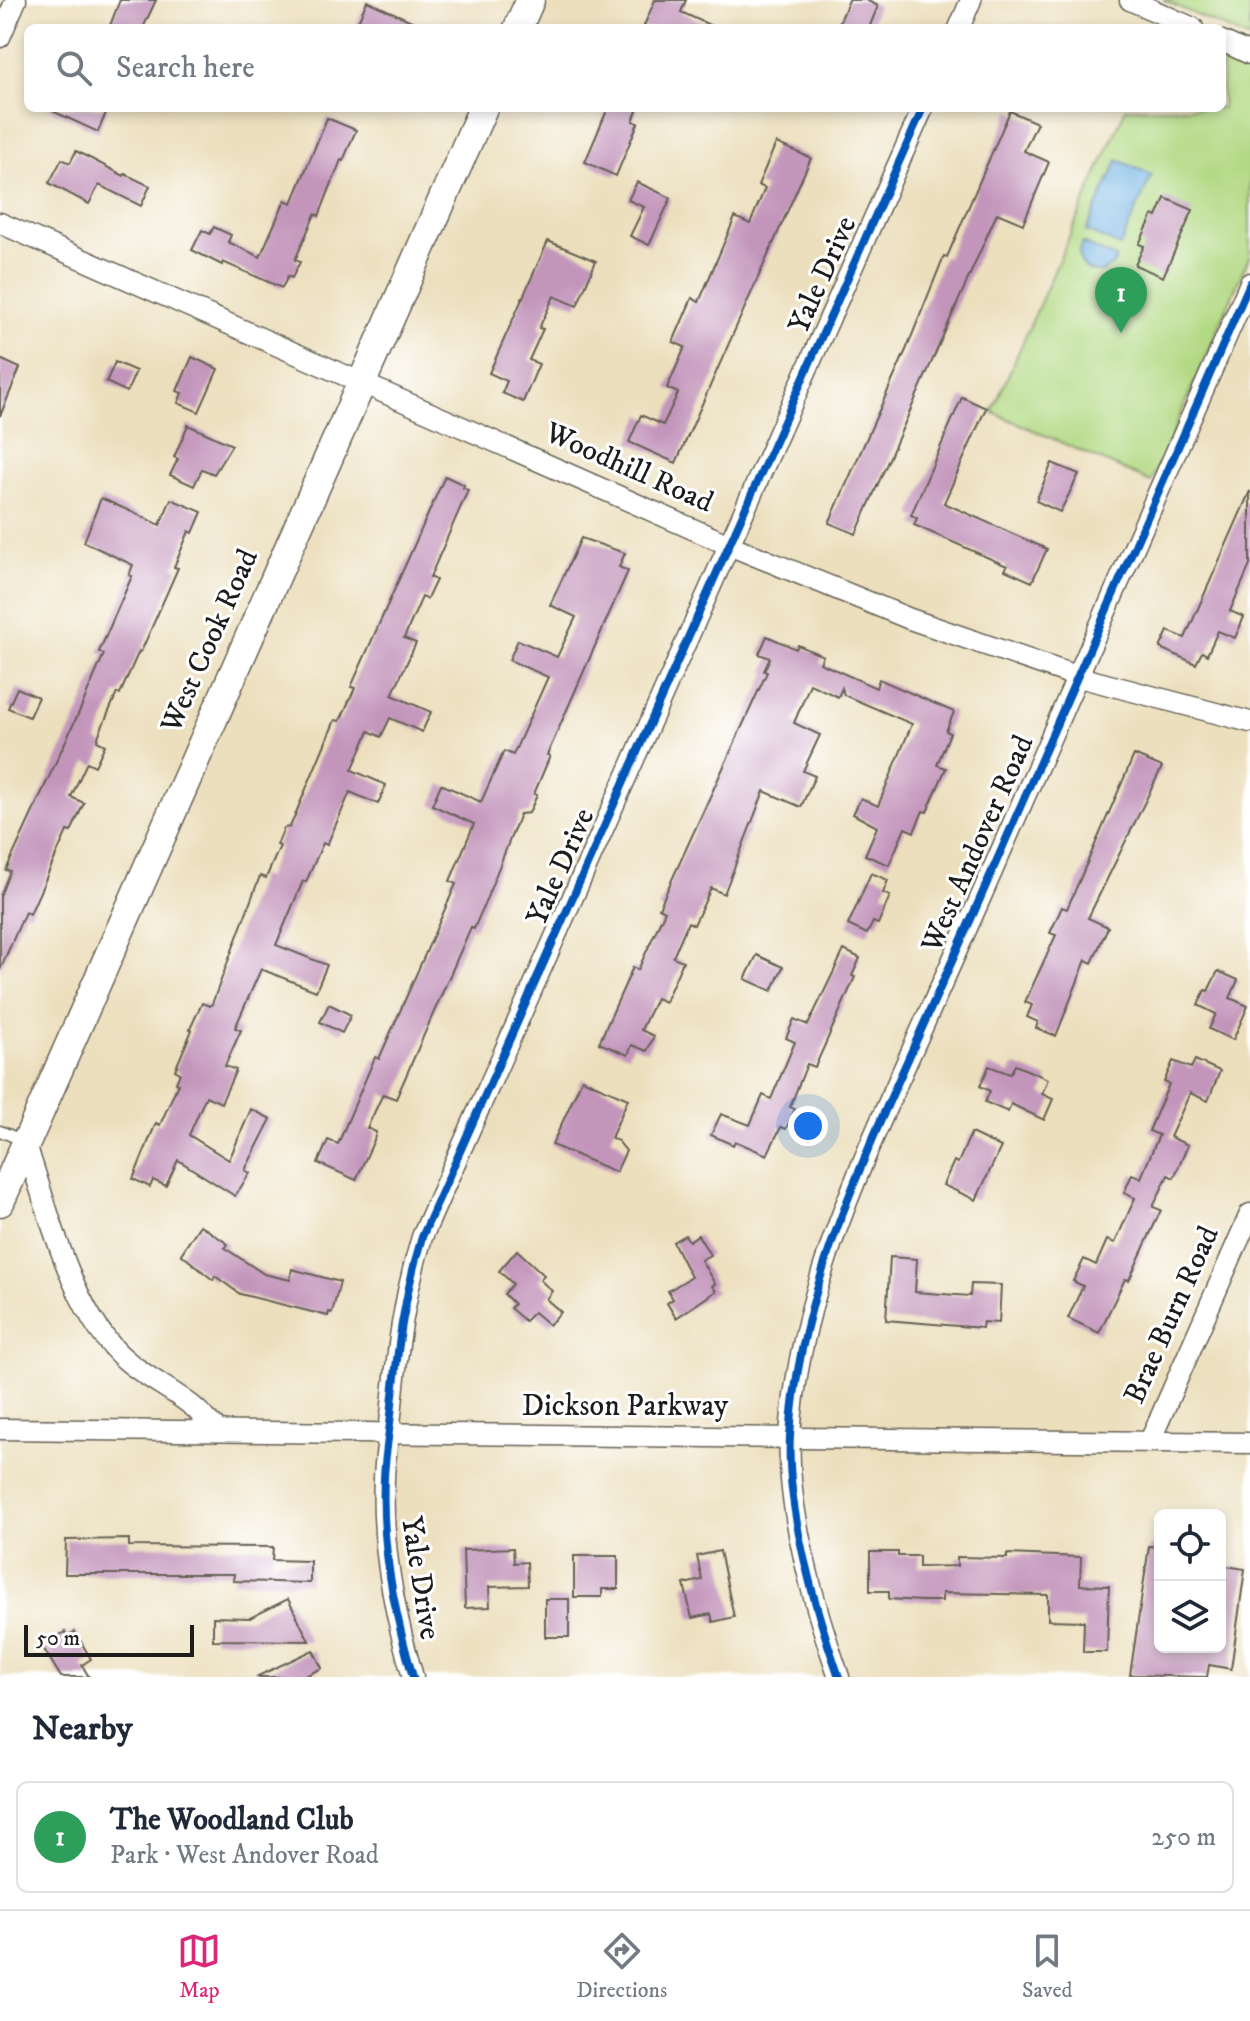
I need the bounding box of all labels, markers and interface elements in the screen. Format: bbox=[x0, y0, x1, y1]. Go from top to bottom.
search box bbox=[24, 24, 1226, 112]
icon: search bbox=[52, 46, 96, 90]
text: Search here bbox=[116, 50, 255, 87]
street label: Yale Drive bbox=[781, 211, 865, 339]
pin: 1 bbox=[1095, 267, 1147, 333]
street label: Woodhill Road bbox=[538, 414, 719, 522]
street label: West Cook Road bbox=[153, 543, 267, 739]
street label: West Andover Road bbox=[913, 730, 1043, 959]
street label: Yale Drive bbox=[519, 803, 603, 931]
your location bbox=[788, 1106, 828, 1146]
street label: Brae Burn Road bbox=[1116, 1220, 1228, 1410]
street label: Dickson Parkway bbox=[522, 1388, 729, 1425]
map controls bbox=[1154, 1509, 1226, 1653]
button: locate bbox=[1154, 1509, 1226, 1581]
street label: Yale Drive bbox=[392, 1514, 448, 1642]
button: layers bbox=[1154, 1581, 1226, 1653]
scale bar bbox=[24, 1621, 194, 1657]
text: 50 m bbox=[36, 1625, 80, 1652]
text: Nearby bbox=[32, 1708, 133, 1750]
text: The Woodland Club bbox=[110, 1802, 354, 1839]
text: 1 bbox=[55, 1821, 65, 1854]
text: 250 m bbox=[1151, 1821, 1216, 1854]
text: Park · West Andover Road bbox=[110, 1839, 379, 1872]
tab: Map bbox=[177, 1929, 221, 2004]
tab: Directions bbox=[576, 1929, 667, 2004]
tab: Saved bbox=[1022, 1929, 1073, 2004]

